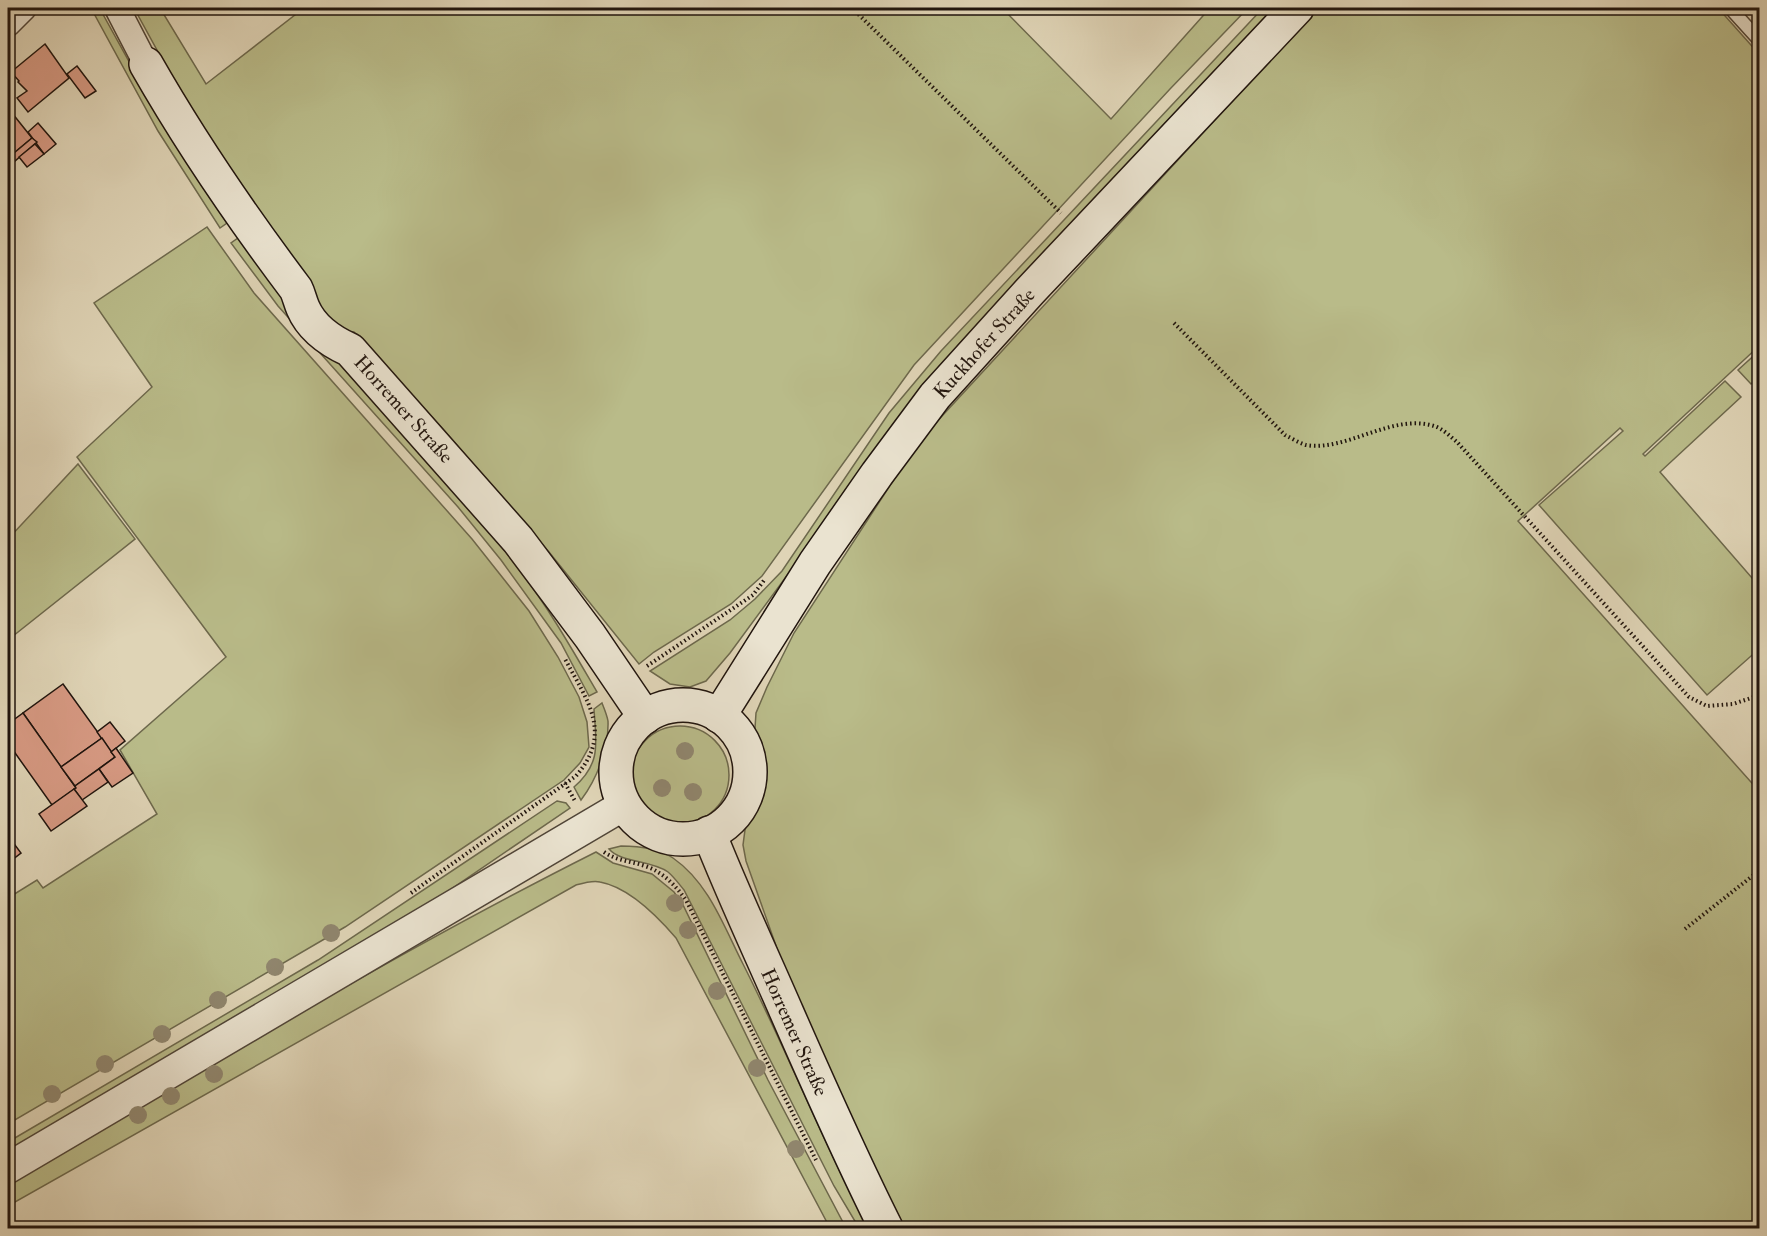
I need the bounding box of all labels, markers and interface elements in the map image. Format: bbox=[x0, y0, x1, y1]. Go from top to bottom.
street label: Kuckhofer Straße bbox=[928, 283, 1041, 404]
street label: Horremer Straße bbox=[349, 350, 459, 469]
street label: Horremer Straße bbox=[755, 965, 834, 1100]

